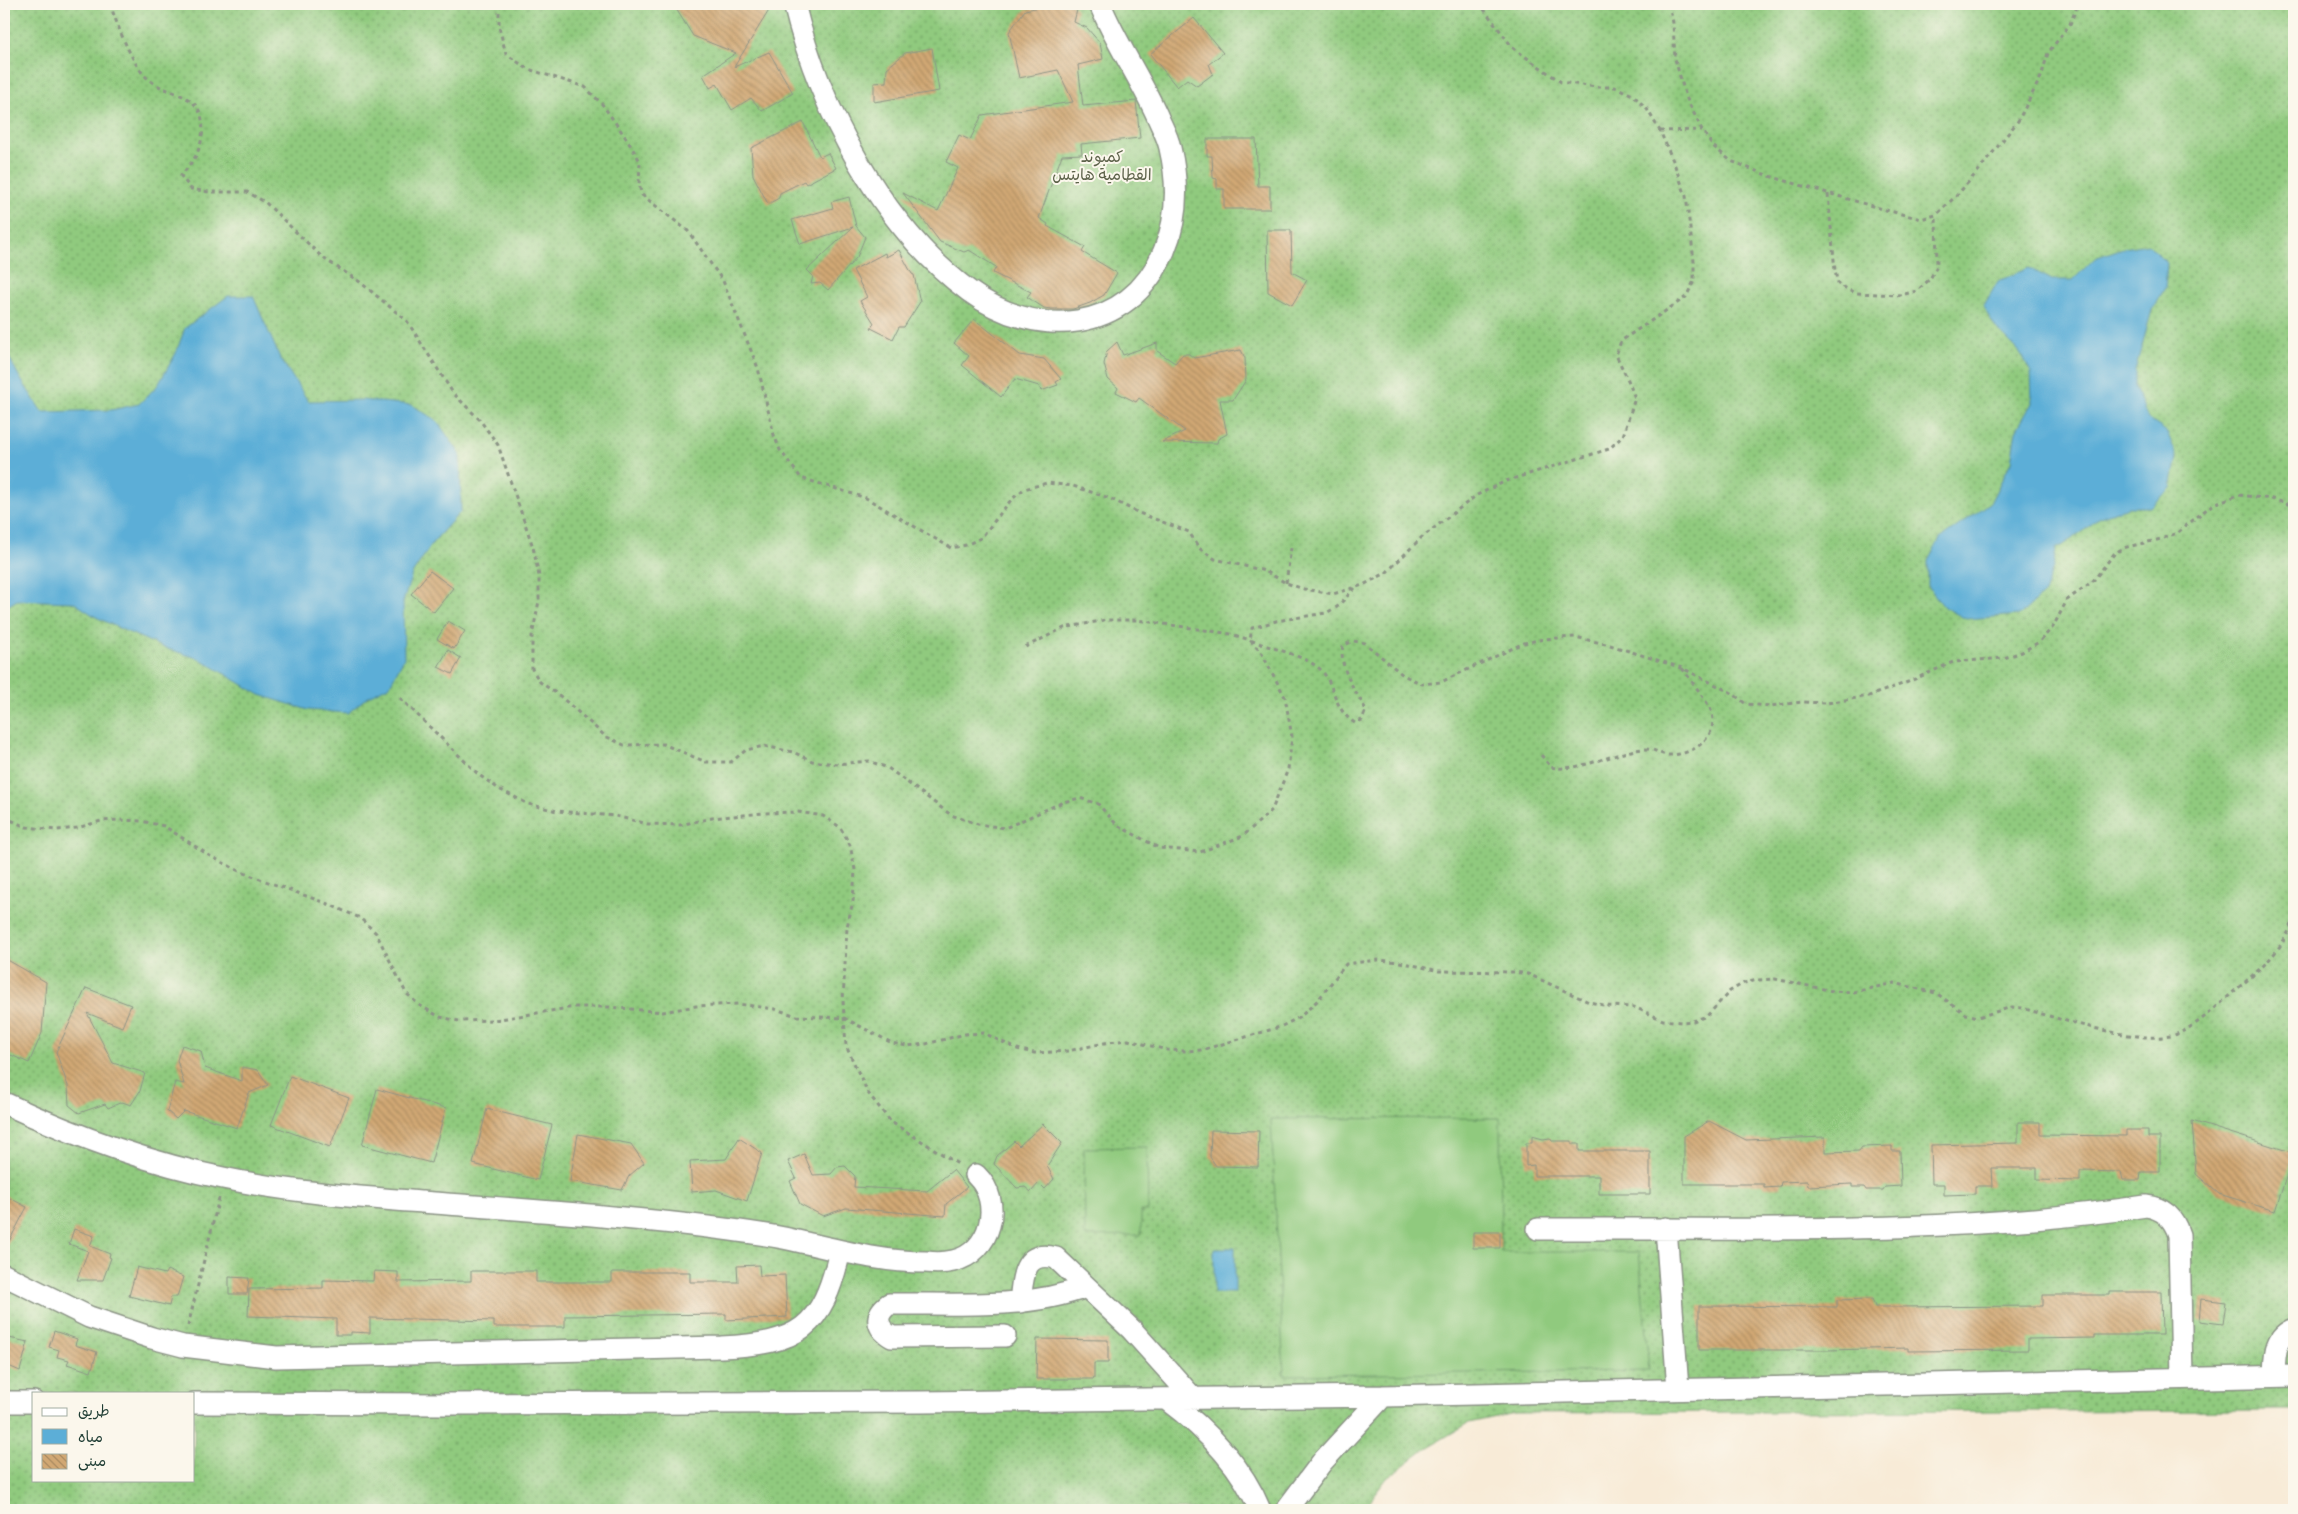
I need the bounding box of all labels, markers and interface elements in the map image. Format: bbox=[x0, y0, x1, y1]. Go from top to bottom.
district label: كمبوند القطامية هايتس bbox=[1052, 146, 1152, 184]
legend bbox=[32, 1392, 195, 1482]
text: طريق bbox=[78, 1401, 110, 1420]
text: مياه bbox=[78, 1427, 103, 1446]
text: مبنى bbox=[78, 1451, 106, 1471]

